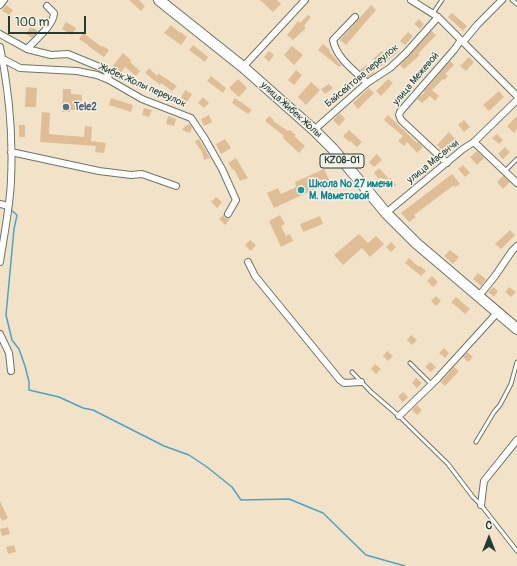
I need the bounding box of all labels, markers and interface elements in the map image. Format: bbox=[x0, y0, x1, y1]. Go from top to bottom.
scale bar bbox=[10, 8, 88, 34]
text: 100 m bbox=[15, 15, 49, 30]
street label: Байсейтова переулок bbox=[323, 42, 401, 110]
street label: улица Межевой bbox=[390, 50, 442, 108]
street label: Жибек Жолы переулок bbox=[98, 62, 188, 110]
street label: улица Жибек Жолы bbox=[258, 79, 324, 141]
place label: Tele2 bbox=[74, 101, 97, 113]
marker: Tele2 bbox=[61, 102, 71, 112]
street label: улица Масанчи bbox=[405, 137, 461, 187]
road number: KZ08-01 bbox=[320, 154, 364, 168]
place label: Школа № 27 имени М. Маметовой bbox=[309, 178, 393, 202]
marker: Школа № 27 имени М. Маметовой bbox=[296, 185, 306, 195]
north arrow bbox=[469, 518, 509, 558]
text: С bbox=[486, 519, 492, 532]

